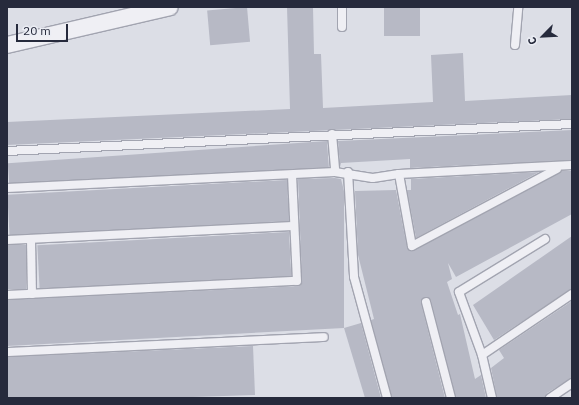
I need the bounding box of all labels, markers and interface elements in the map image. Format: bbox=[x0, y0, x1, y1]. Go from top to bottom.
scale bar bbox=[18, 16, 70, 42]
north arrow bbox=[523, 16, 563, 56]
text: 20 m bbox=[23, 23, 51, 38]
text: С bbox=[524, 35, 540, 47]

